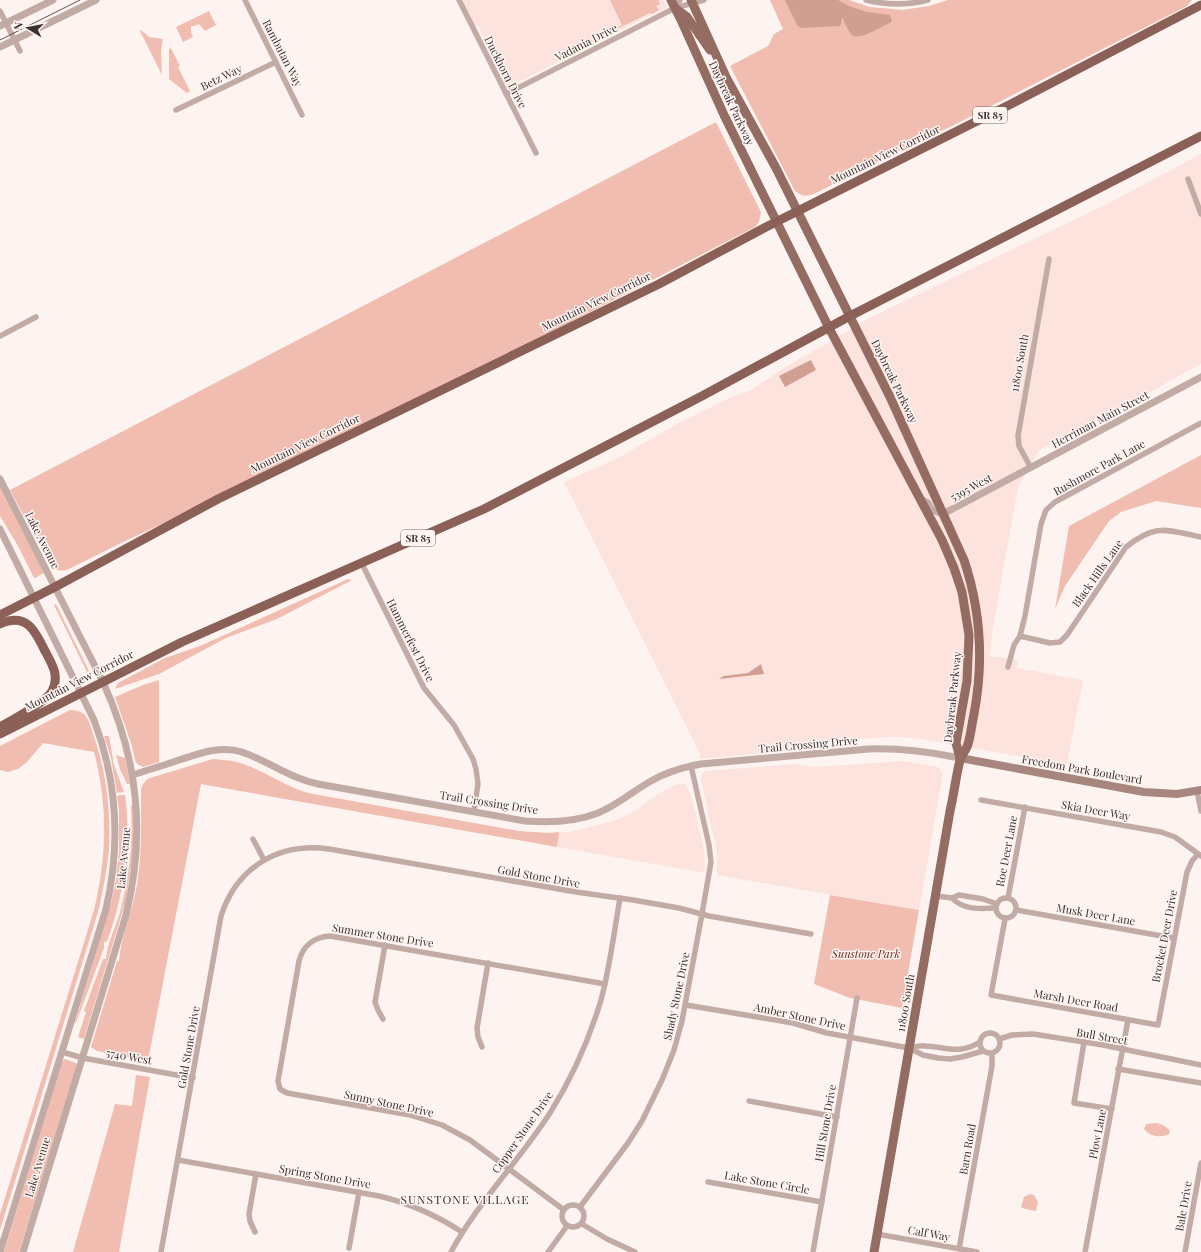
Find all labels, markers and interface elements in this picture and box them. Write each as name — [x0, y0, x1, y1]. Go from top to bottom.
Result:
north arrow — [8, 8, 48, 48]
street label: Rambutan Way — [260, 17, 307, 90]
street label: Vadania Drive — [551, 20, 620, 65]
text: N — [10, 21, 26, 31]
street label: Duckhorn Drive — [481, 33, 531, 111]
street label: Daybreak Parkway — [706, 58, 758, 148]
street label: Betz Way — [198, 60, 245, 93]
road number: SR 85 — [973, 107, 1007, 123]
street label: Mountain View Corridor — [828, 121, 942, 187]
street label: Mountain View Corridor — [539, 268, 653, 334]
street label: 11800 South — [1007, 332, 1032, 393]
street label: Daybreak Parkway — [868, 337, 922, 426]
street label: Herriman Main Street — [1049, 387, 1151, 451]
street label: Mountain View Corridor — [248, 410, 362, 476]
street label: Rushmore Park Lane — [1050, 435, 1148, 499]
street label: 5395 West — [947, 470, 995, 504]
street label: Lake Avenue — [22, 509, 64, 571]
road number: SR 85 — [401, 530, 435, 546]
street label: Black Hills Lane — [1068, 536, 1126, 610]
street label: Hammerfest Drive — [384, 596, 439, 684]
street label: Mountain View Corridor — [22, 646, 136, 714]
street label: Daybreak Parkway — [940, 650, 964, 743]
street label: Trail Crossing Drive — [758, 732, 859, 756]
street label: Freedom Park Boulevard — [1021, 751, 1144, 787]
street label: Trail Crossing Drive — [439, 787, 540, 817]
street label: Skia Deer Way — [1060, 797, 1132, 824]
street label: Roe Deer Lane — [992, 814, 1020, 888]
street label: Lake Avenue — [113, 826, 133, 889]
street label: Gold Stone Drive — [497, 861, 582, 891]
street label: Brocket Deer Drive — [1148, 888, 1180, 984]
street label: Musk Deer Lane — [1055, 900, 1137, 928]
street label: Summer Stone Drive — [331, 920, 435, 950]
park label: Sunstone Park — [831, 946, 900, 961]
street label: Shady Stone Drive — [659, 950, 693, 1042]
street label: 11800 South — [893, 972, 918, 1033]
street label: Marsh Deer Road — [1033, 985, 1120, 1015]
street label: Amber Stone Drive — [752, 999, 848, 1033]
street label: Gold Stone Drive — [173, 1004, 203, 1089]
street label: Bull Street — [1075, 1024, 1129, 1048]
street label: 5740 West — [105, 1045, 153, 1067]
street label: Hill Stone Drive — [811, 1083, 839, 1163]
street label: Sunny Stone Drive — [343, 1086, 435, 1120]
street label: Copper Stone Drive — [488, 1088, 556, 1176]
street label: Plow Lane — [1085, 1107, 1109, 1160]
street label: Barn Road — [955, 1122, 979, 1176]
street label: Lake Avenue — [21, 1135, 53, 1199]
street label: Spring Stone Drive — [278, 1161, 373, 1192]
street label: Lake Stone Circle — [723, 1167, 811, 1197]
street label: Bale Drive — [1171, 1179, 1195, 1232]
district label: SUNSTONE VILLAGE — [400, 1191, 530, 1207]
street label: Calf Way — [907, 1222, 952, 1244]

